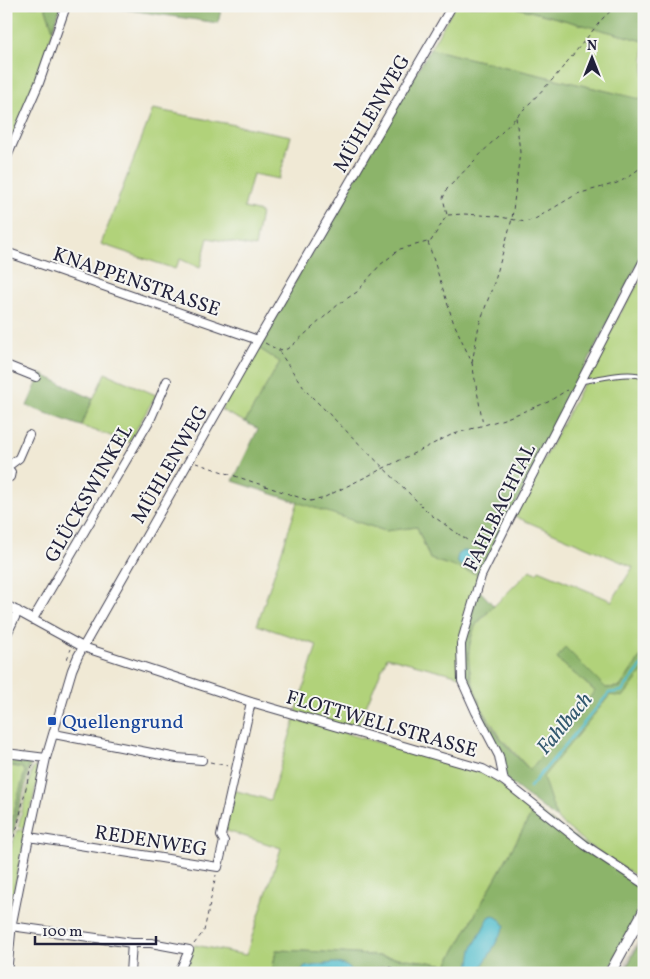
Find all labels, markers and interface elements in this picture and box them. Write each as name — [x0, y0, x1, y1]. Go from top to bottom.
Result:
north arrow — [568, 32, 618, 82]
text: N — [587, 37, 597, 56]
street label: MÜHLENWEG — [328, 50, 418, 178]
street label: KNAPPENSTRASSE — [49, 241, 224, 325]
street label: MÜHLENWEG — [126, 401, 216, 529]
street label: GLÜCKSWINKEL — [39, 420, 141, 568]
street label: FAHLBACHTAL — [458, 439, 544, 577]
street label: FLOTTWELLSTRASSE — [282, 684, 480, 766]
water label: Fahlbach — [530, 687, 600, 761]
place label: Quellengrund — [62, 709, 184, 737]
marker: Quellengrund — [46, 715, 58, 727]
street label: REDENWEG — [92, 819, 209, 865]
scale bar — [35, 914, 156, 946]
text: 100 m — [42, 922, 82, 943]

